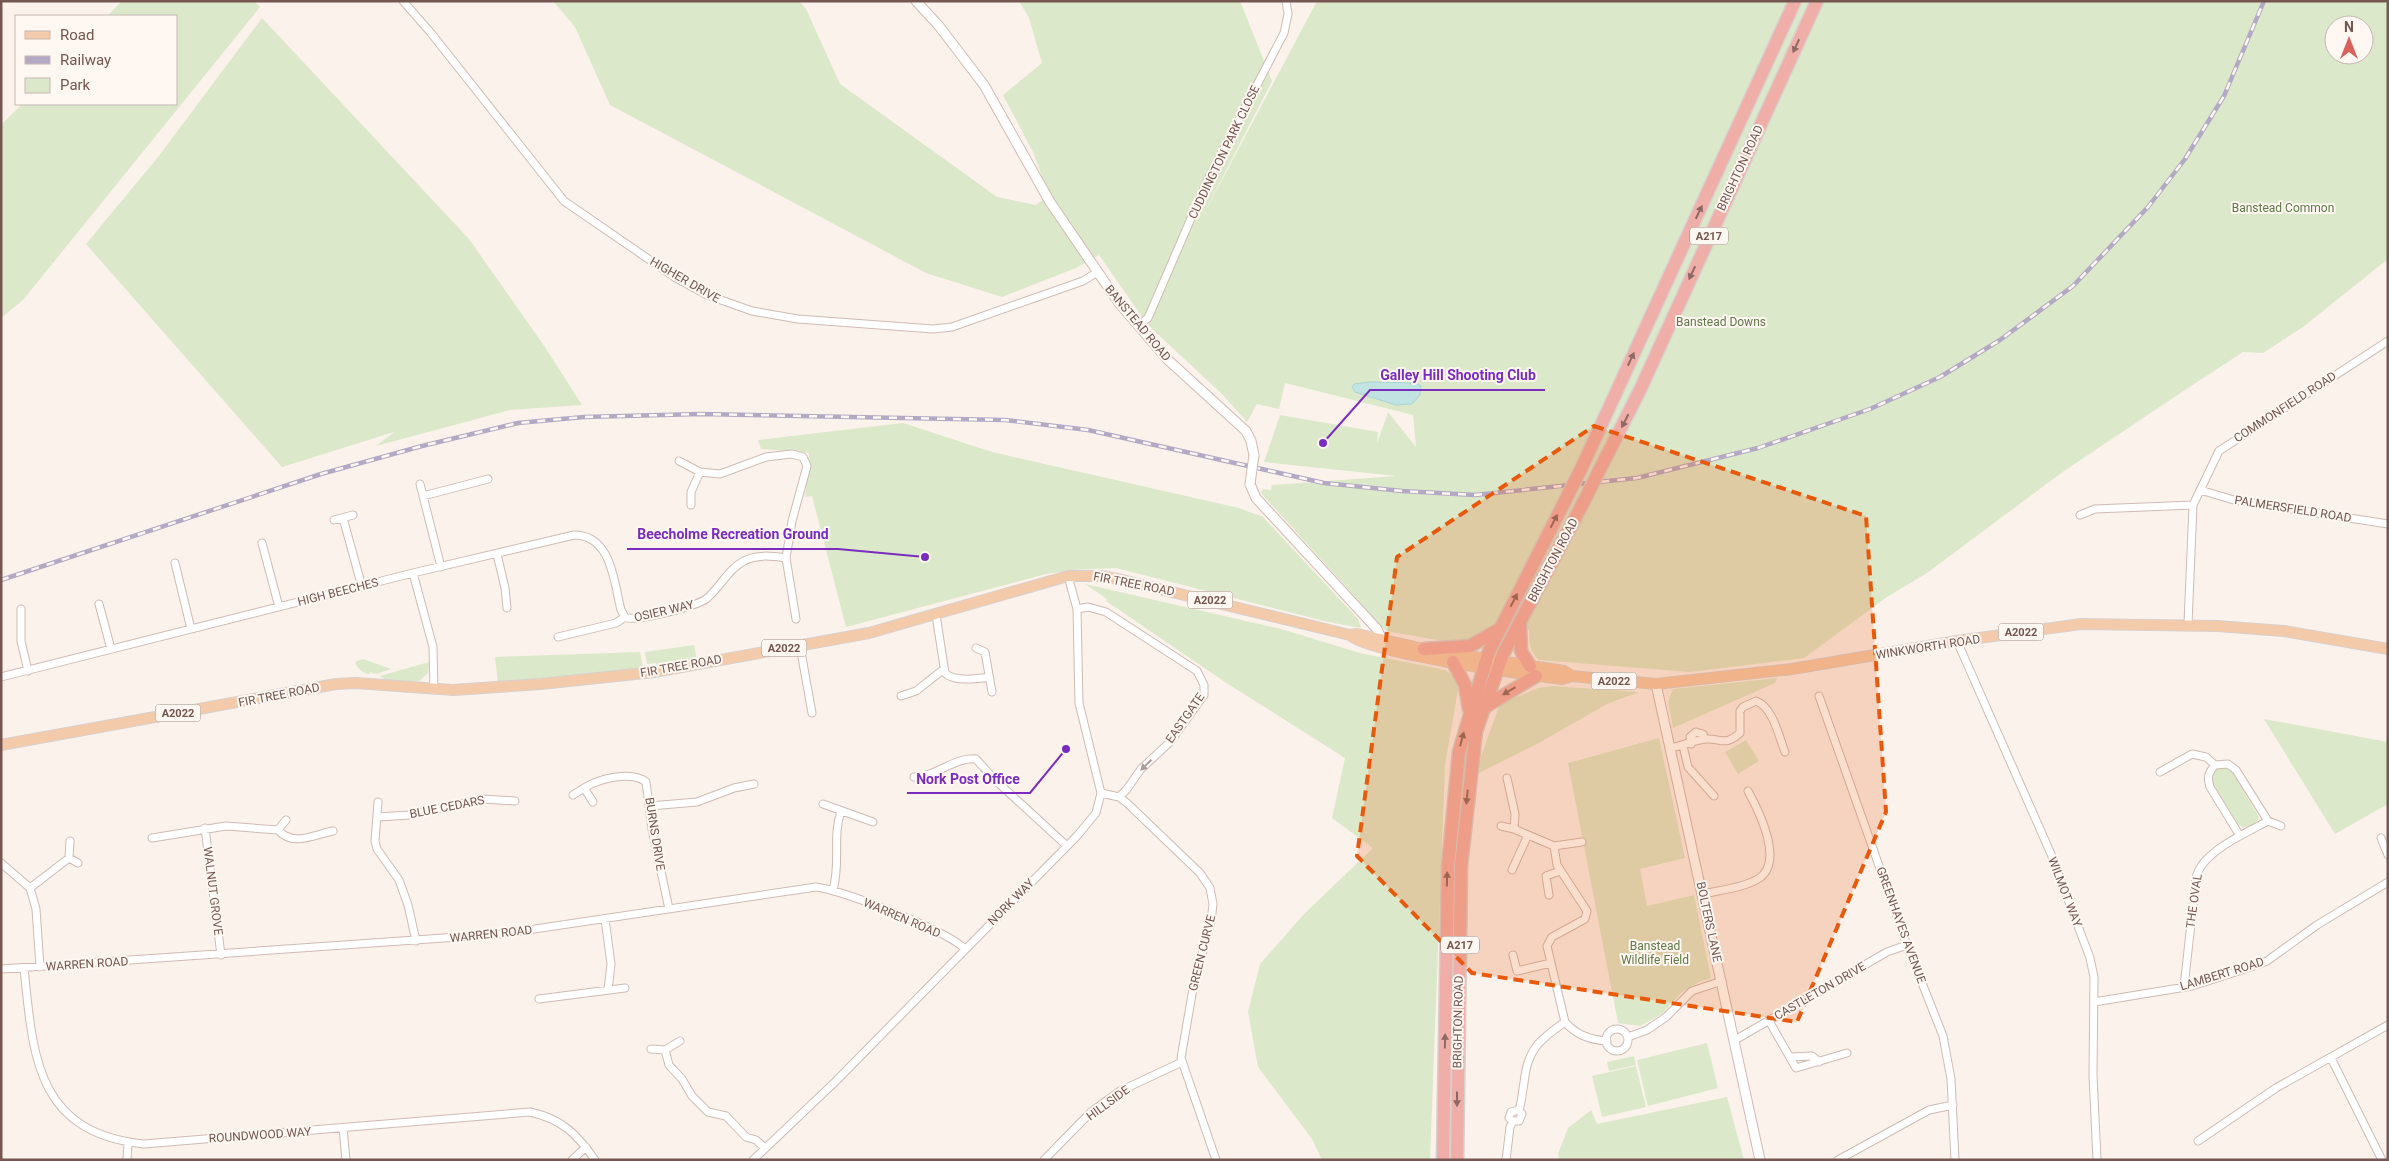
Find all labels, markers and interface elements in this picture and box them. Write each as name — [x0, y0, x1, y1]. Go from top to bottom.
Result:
legend — [15, 15, 178, 105]
north arrow — [2324, 15, 2374, 65]
text: N — [2344, 19, 2354, 35]
text: Road — [60, 26, 94, 44]
one-way arrow — [1792, 39, 1800, 53]
text: Railway — [60, 51, 111, 69]
text: Park — [60, 76, 91, 94]
street label: CUDDINGTON PARK CLOSE — [1186, 83, 1263, 221]
street label: BRIGHTON ROAD — [1714, 123, 1766, 213]
park label: Banstead Common — [2232, 201, 2334, 215]
one-way arrow — [1695, 205, 1703, 219]
road number: A217 — [1690, 228, 1728, 245]
street label: HIGHER DRIVE — [647, 254, 723, 306]
one-way arrow — [1688, 266, 1696, 280]
street label: BANSTEAD ROAD — [1102, 282, 1174, 364]
park label: Banstead Downs — [1676, 315, 1766, 329]
one-way arrow — [1627, 352, 1635, 366]
callout: Galley Hill Shooting Club — [1370, 361, 1545, 390]
text: Galley Hill Shooting Club — [1380, 367, 1536, 383]
street label: COMMONFIELD ROAD — [2231, 369, 2339, 445]
one-way arrow — [1621, 413, 1629, 428]
street label: PALMERSFIELD ROAD — [2234, 493, 2353, 525]
one-way arrow — [1550, 513, 1558, 528]
street label: BRIGHTON ROAD — [1525, 516, 1581, 604]
callout: Beecholme Recreation Ground — [627, 520, 838, 549]
text: Beecholme Recreation Ground — [637, 526, 829, 542]
street label: FIR TREE ROAD — [1092, 569, 1176, 599]
street label: HIGH BEECHES — [296, 575, 380, 609]
road number: A2022 — [1188, 592, 1232, 608]
one-way arrow — [1510, 592, 1518, 607]
street label: OSIER WAY — [633, 597, 696, 625]
road number: A2022 — [1998, 624, 2044, 640]
street label: WINKWORTH ROAD — [1875, 632, 1981, 662]
road number: A2022 — [762, 640, 806, 656]
street label: FIR TREE ROAD — [639, 652, 723, 680]
road number: A2022 — [1592, 672, 1636, 689]
street label: FIR TREE ROAD — [237, 680, 321, 710]
one-way arrow — [1503, 687, 1516, 696]
street label: EASTGATE — [1163, 690, 1207, 746]
road number: A2022 — [156, 704, 200, 721]
one-way arrow — [1458, 732, 1466, 747]
one-way arrow — [1140, 759, 1152, 771]
callout: Nork Post Office — [907, 764, 1030, 793]
text: Nork Post Office — [916, 771, 1020, 787]
one-way arrow — [1463, 789, 1471, 805]
street label: BLUE CEDARS — [408, 793, 486, 821]
street label: BURNS DRIVE — [642, 796, 668, 872]
street label: WALNUT GROVE — [201, 846, 225, 936]
street label: WILMOT WAY — [2045, 855, 2085, 930]
street label: GREENHAYES AVENUE — [1873, 865, 1929, 985]
one-way arrow — [1443, 870, 1451, 886]
street label: THE OVAL — [2183, 872, 2205, 929]
street label: NORK WAY — [985, 875, 1038, 928]
street label: BOLTERS LANE — [1694, 881, 1724, 964]
street label: WARREN ROAD — [861, 895, 943, 941]
street label: GREEN CURVE — [1186, 913, 1218, 993]
street label: WARREN ROAD — [449, 923, 533, 945]
road number: A217 — [1441, 936, 1479, 954]
park label: Banstead Wildlife Field — [1621, 939, 1689, 967]
street label: WARREN ROAD — [45, 954, 129, 974]
street label: LAMBERT ROAD — [2178, 955, 2266, 993]
street label: CASTLETON DRIVE — [1772, 959, 1868, 1023]
street label: BRIGHTON ROAD — [1450, 975, 1466, 1068]
one-way arrow — [1441, 1033, 1449, 1049]
street label: HILLSIDE — [1084, 1083, 1132, 1123]
one-way arrow — [1453, 1091, 1461, 1107]
street label: ROUNDWOOD WAY — [208, 1124, 313, 1146]

